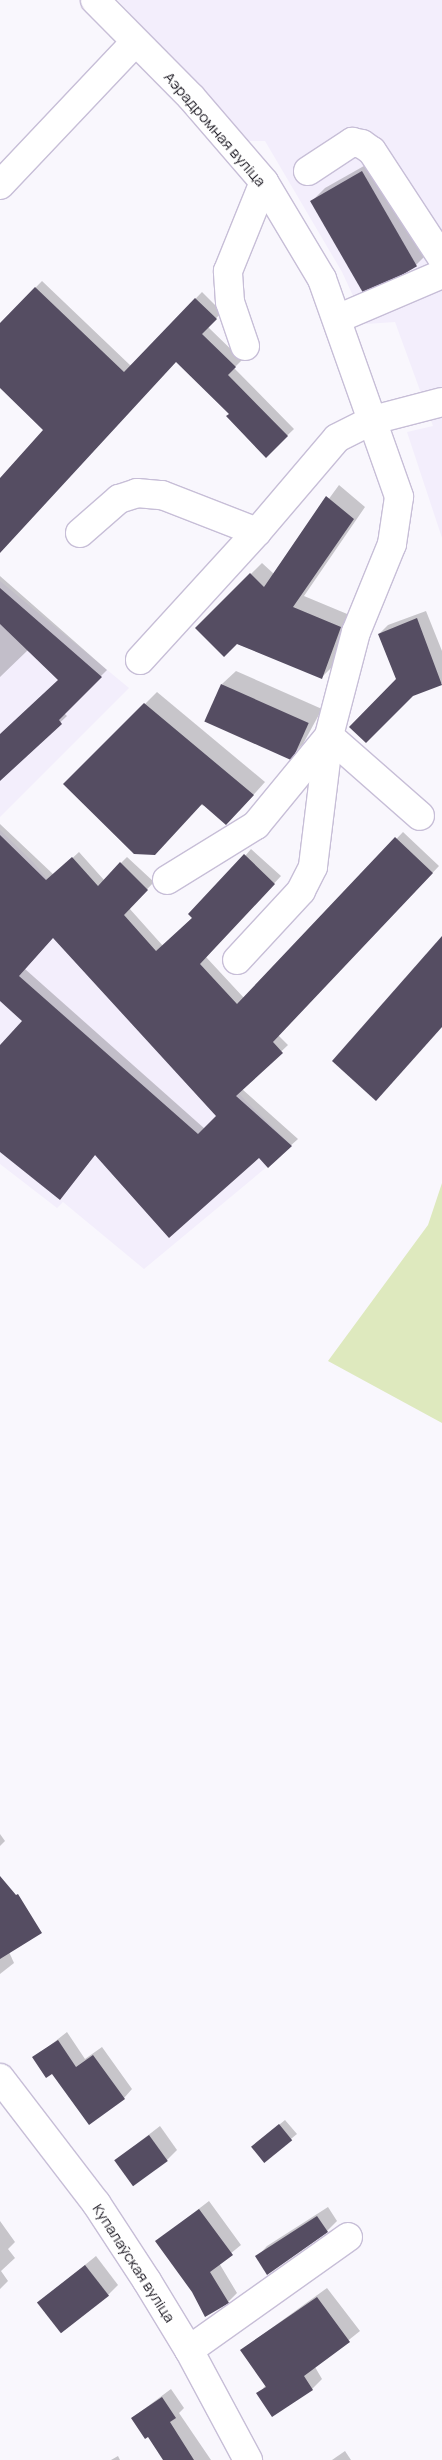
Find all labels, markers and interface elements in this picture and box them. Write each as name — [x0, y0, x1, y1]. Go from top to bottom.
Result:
street label: Аэрадромная вуліца — [160, 68, 270, 190]
street label: Купалаўская вуліца — [89, 2200, 179, 2326]

